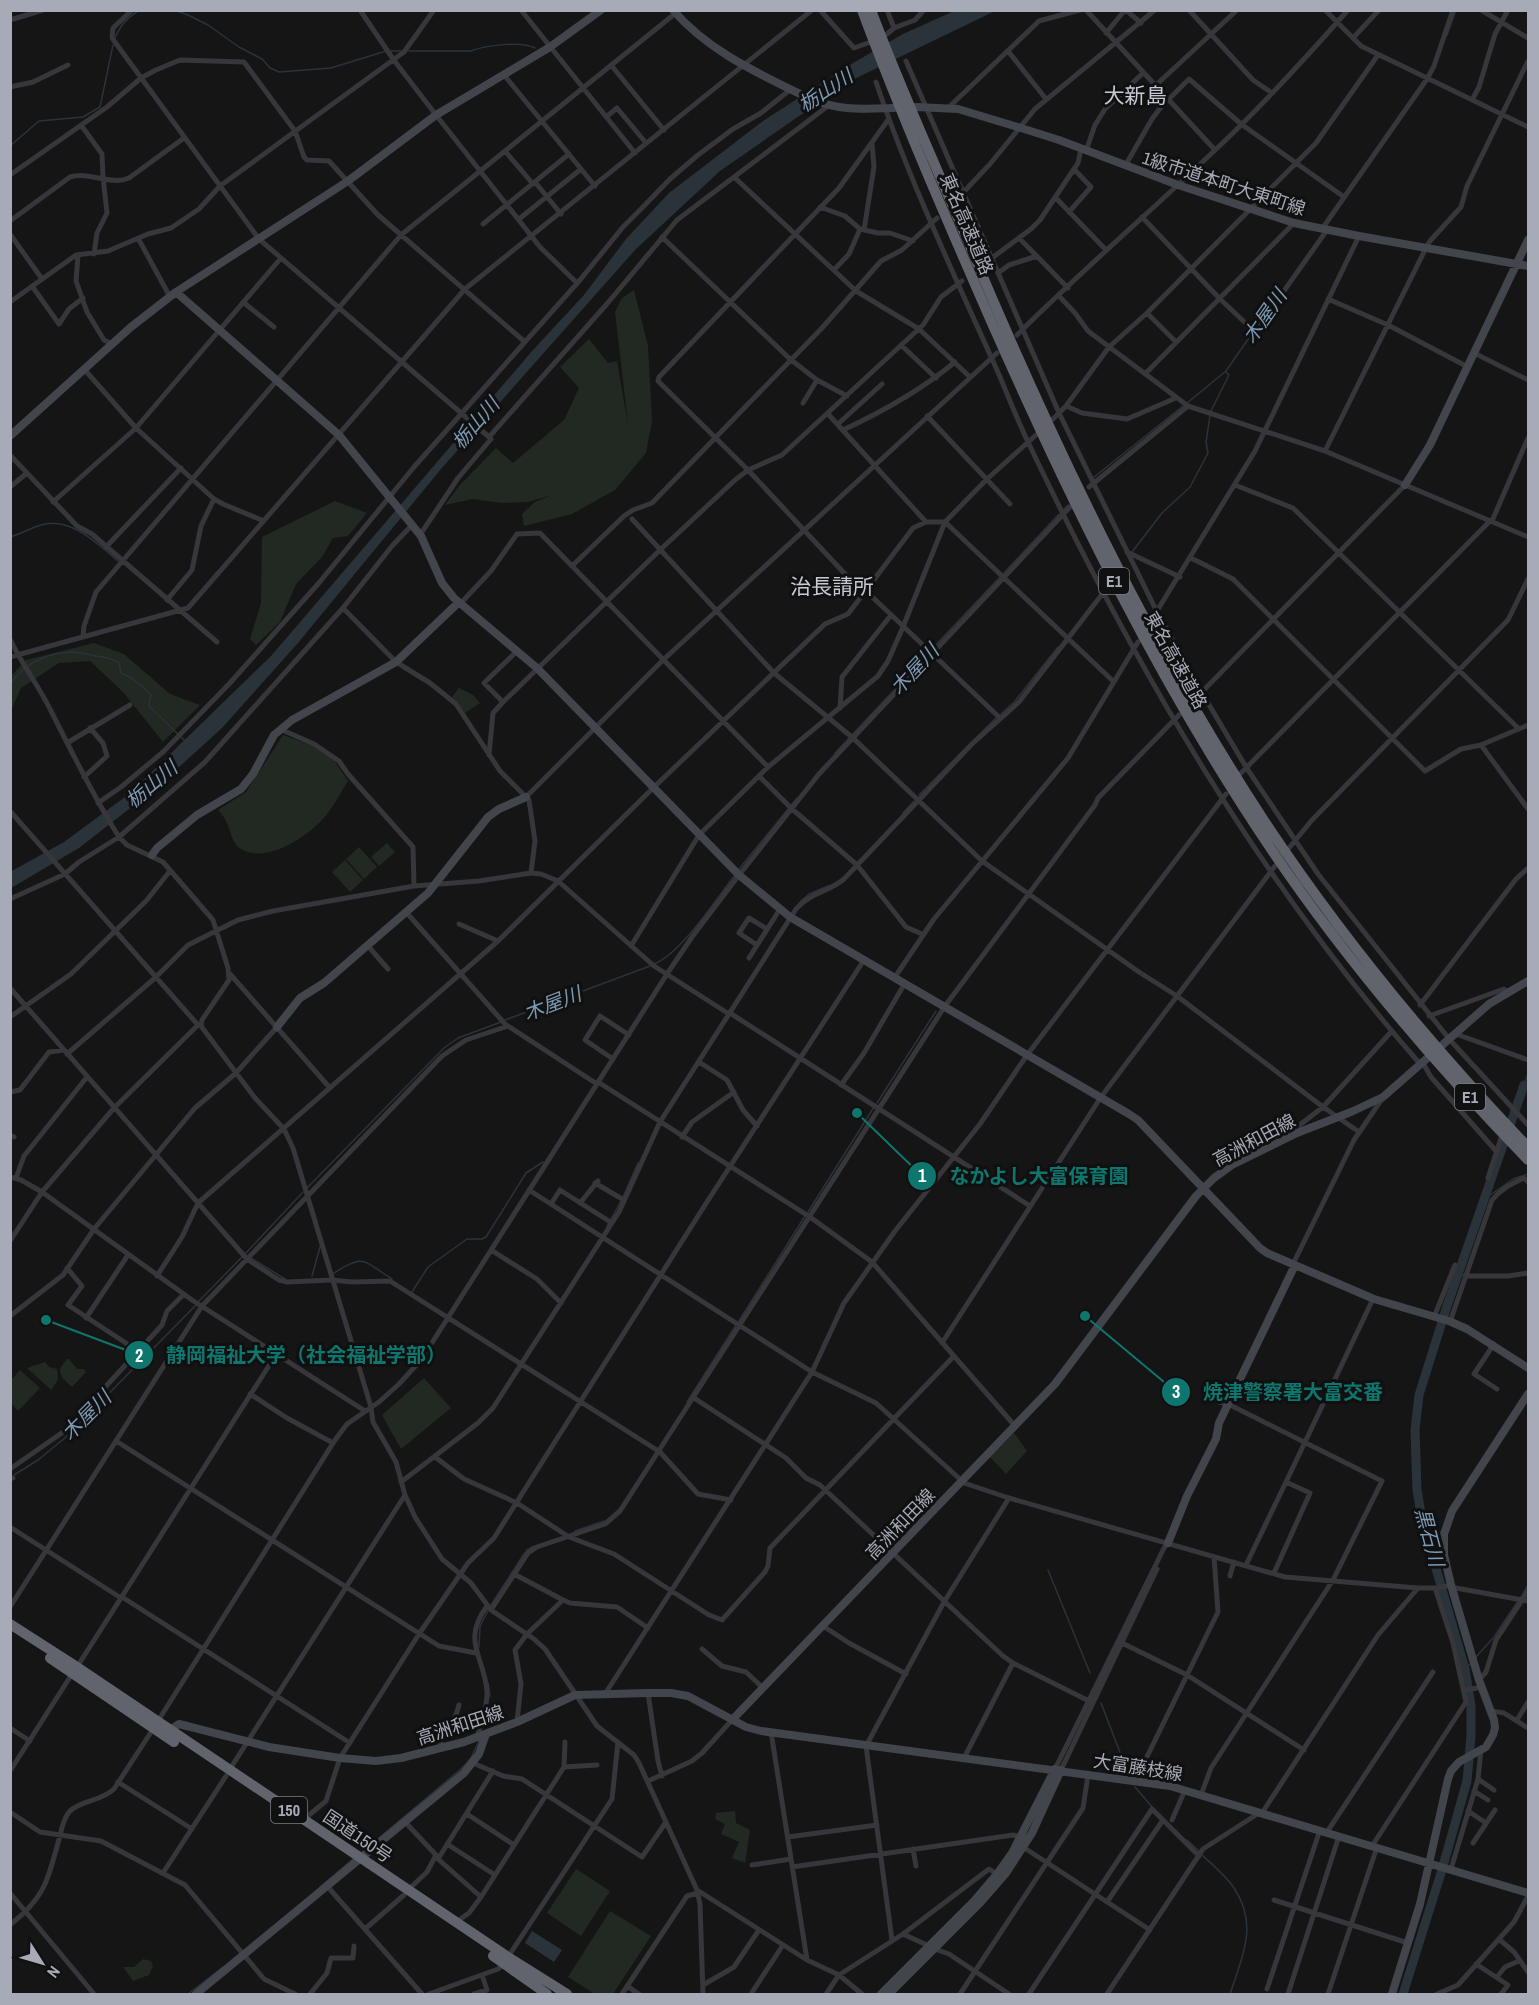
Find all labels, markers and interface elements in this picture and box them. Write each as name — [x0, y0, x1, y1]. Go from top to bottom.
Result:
water label: 栃山川 — [792, 61, 859, 118]
district label: 大新島 — [1104, 81, 1167, 110]
street label: 1級市道本町大東町線 — [1139, 145, 1309, 221]
street label: 東名高速道路 — [934, 169, 1000, 279]
water label: 木屋川 — [1236, 282, 1293, 348]
water label: 栃山川 — [445, 390, 506, 454]
road number: E1 — [1099, 568, 1129, 594]
district label: 治長請所 — [790, 572, 874, 601]
street label: 東名高速道路 — [1139, 607, 1213, 713]
water label: 木屋川 — [884, 636, 946, 700]
water label: 栃山川 — [119, 753, 184, 814]
water label: 木屋川 — [519, 979, 587, 1026]
road number: E1 — [1455, 1084, 1485, 1110]
street label: 高洲和田線 — [1208, 1108, 1300, 1172]
callout: なかよし大富保育園 — [907, 1157, 1141, 1195]
text: なかよし大富保育園 — [950, 1162, 1129, 1189]
text: 1 — [918, 1163, 927, 1188]
callout: 静岡福祉大学（社会福祉学部） — [124, 1336, 458, 1374]
text: 静岡福祉大学（社会福祉学部） — [166, 1341, 446, 1368]
text: 2 — [135, 1343, 143, 1368]
callout: 焼津警察署大富交番 — [1161, 1373, 1395, 1411]
text: 焼津警察署大富交番 — [1203, 1378, 1383, 1405]
text: 3 — [1172, 1379, 1180, 1404]
water label: 木屋川 — [55, 1383, 118, 1446]
street label: 高洲和田線 — [860, 1483, 940, 1565]
water label: 黒石川 — [1409, 1505, 1451, 1571]
street label: 高洲和田線 — [413, 1699, 507, 1751]
street label: 大富藤枝線 — [1092, 1748, 1184, 1786]
road number: 150 — [271, 1797, 307, 1823]
street label: 国道150号 — [318, 1804, 398, 1868]
north arrow — [12, 1933, 72, 1993]
text: N — [42, 1962, 66, 1982]

